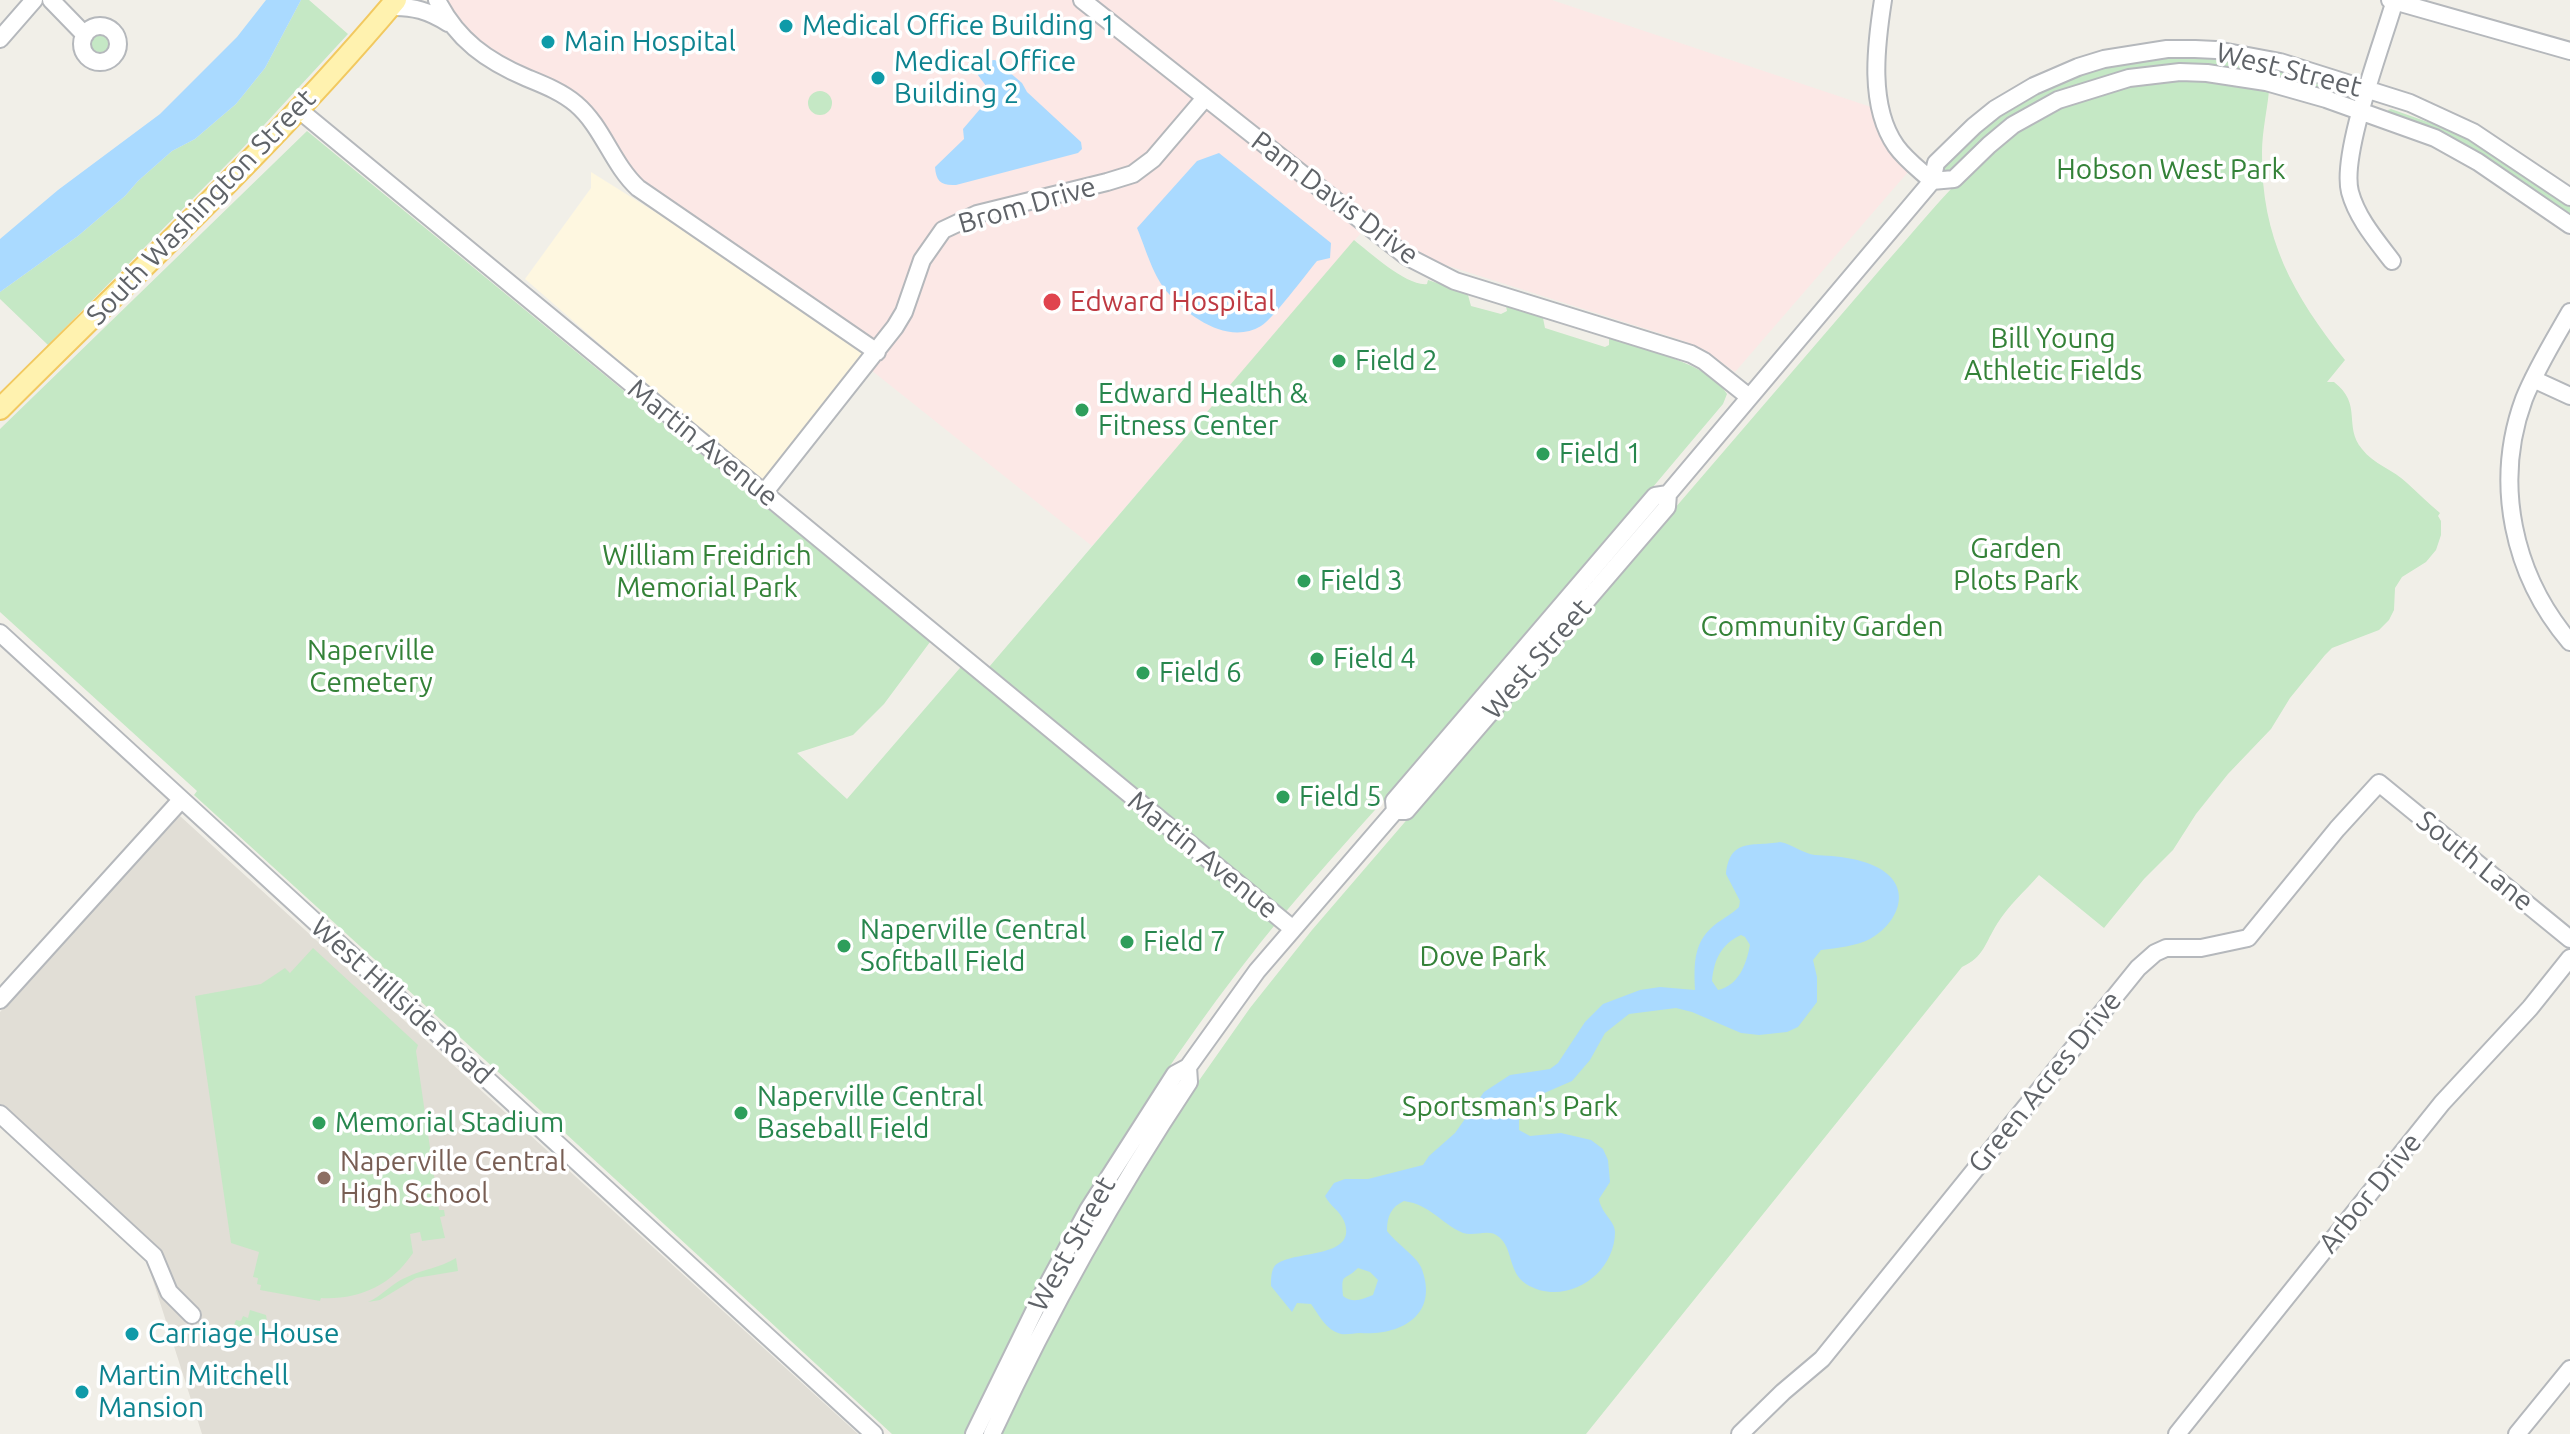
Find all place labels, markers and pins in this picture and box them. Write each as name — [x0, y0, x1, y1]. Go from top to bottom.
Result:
place label: Medical Office Building 1 — [802, 9, 1116, 43]
marker: Medical Office Building 1 — [777, 17, 795, 35]
place label: Main Hospital — [564, 25, 736, 59]
marker: Main Hospital — [539, 33, 557, 51]
place label: Medical Office Building 2 — [894, 45, 1076, 111]
marker: Medical Office Building 2 — [869, 69, 887, 87]
place label: Edward Hospital — [1070, 285, 1275, 319]
marker: Edward Hospital — [1041, 291, 1063, 313]
place label: Field 2 — [1355, 344, 1438, 378]
marker: Field 2 — [1330, 352, 1348, 370]
place label: Edward Health & Fitness Center — [1098, 377, 1308, 443]
marker: Edward Health & Fitness Center — [1073, 401, 1091, 419]
place label: Field 1 — [1559, 437, 1642, 471]
marker: Field 1 — [1534, 445, 1552, 463]
place label: Field 3 — [1320, 564, 1403, 598]
marker: Field 3 — [1295, 572, 1313, 590]
place label: Field 4 — [1333, 642, 1416, 676]
marker: Field 4 — [1308, 650, 1326, 668]
place label: Field 6 — [1159, 656, 1242, 690]
marker: Field 6 — [1134, 664, 1152, 682]
place label: Field 5 — [1299, 780, 1382, 814]
marker: Field 5 — [1274, 788, 1292, 806]
place label: Naperville Central Softball Field — [860, 913, 1086, 979]
place label: Field 7 — [1143, 925, 1226, 959]
marker: Field 7 — [1118, 933, 1136, 951]
marker: Naperville Central Softball Field — [835, 937, 853, 955]
place label: Naperville Central Baseball Field — [757, 1080, 983, 1146]
marker: Naperville Central Baseball Field — [732, 1104, 750, 1122]
place label: Memorial Stadium — [335, 1106, 564, 1140]
marker: Memorial Stadium — [310, 1114, 328, 1132]
place label: Naperville Central High School — [340, 1145, 566, 1211]
marker: Naperville Central High School — [315, 1169, 333, 1187]
place label: Carriage House — [148, 1317, 339, 1351]
marker: Carriage House — [123, 1325, 141, 1343]
place label: Martin Mitchell Mansion — [98, 1359, 289, 1425]
marker: Martin Mitchell Mansion — [73, 1383, 91, 1401]

